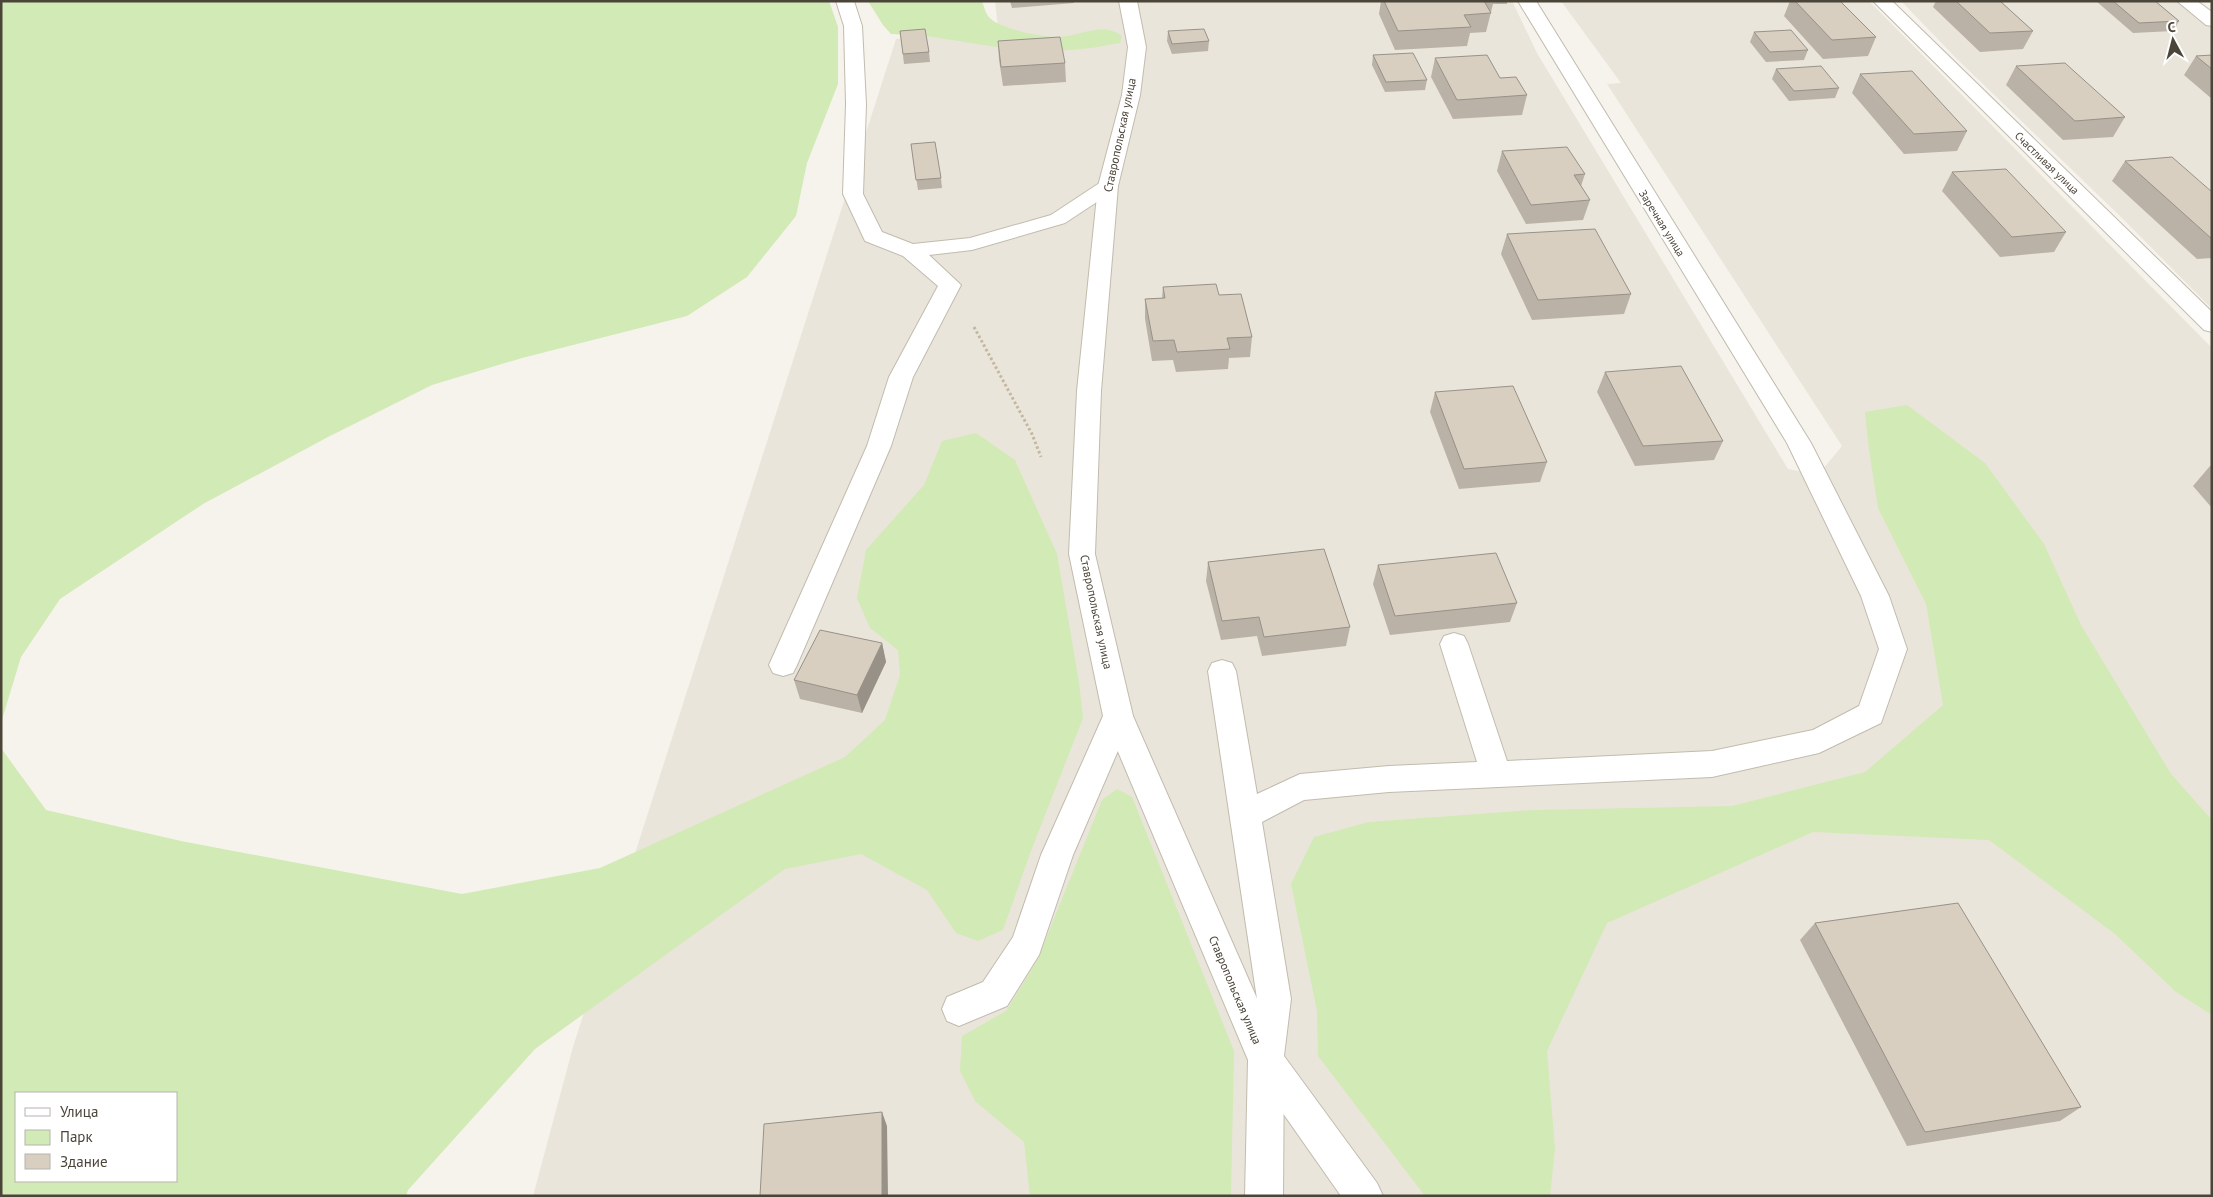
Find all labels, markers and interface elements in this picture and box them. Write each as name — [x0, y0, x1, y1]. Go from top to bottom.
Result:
north arrow — [2148, 15, 2198, 65]
text: С — [2166, 18, 2177, 37]
street label: Ставропольская улица — [1100, 76, 1139, 193]
street label: Счастливая улица — [2012, 129, 2082, 197]
street label: Заречная улица — [1636, 187, 1688, 259]
street label: Ставропольская улица — [1077, 553, 1116, 671]
street label: Ставропольская улица — [1206, 933, 1265, 1046]
legend — [15, 1092, 178, 1182]
text: Улица — [60, 1102, 98, 1121]
text: Парк — [60, 1127, 93, 1146]
text: Здание — [60, 1152, 108, 1171]

